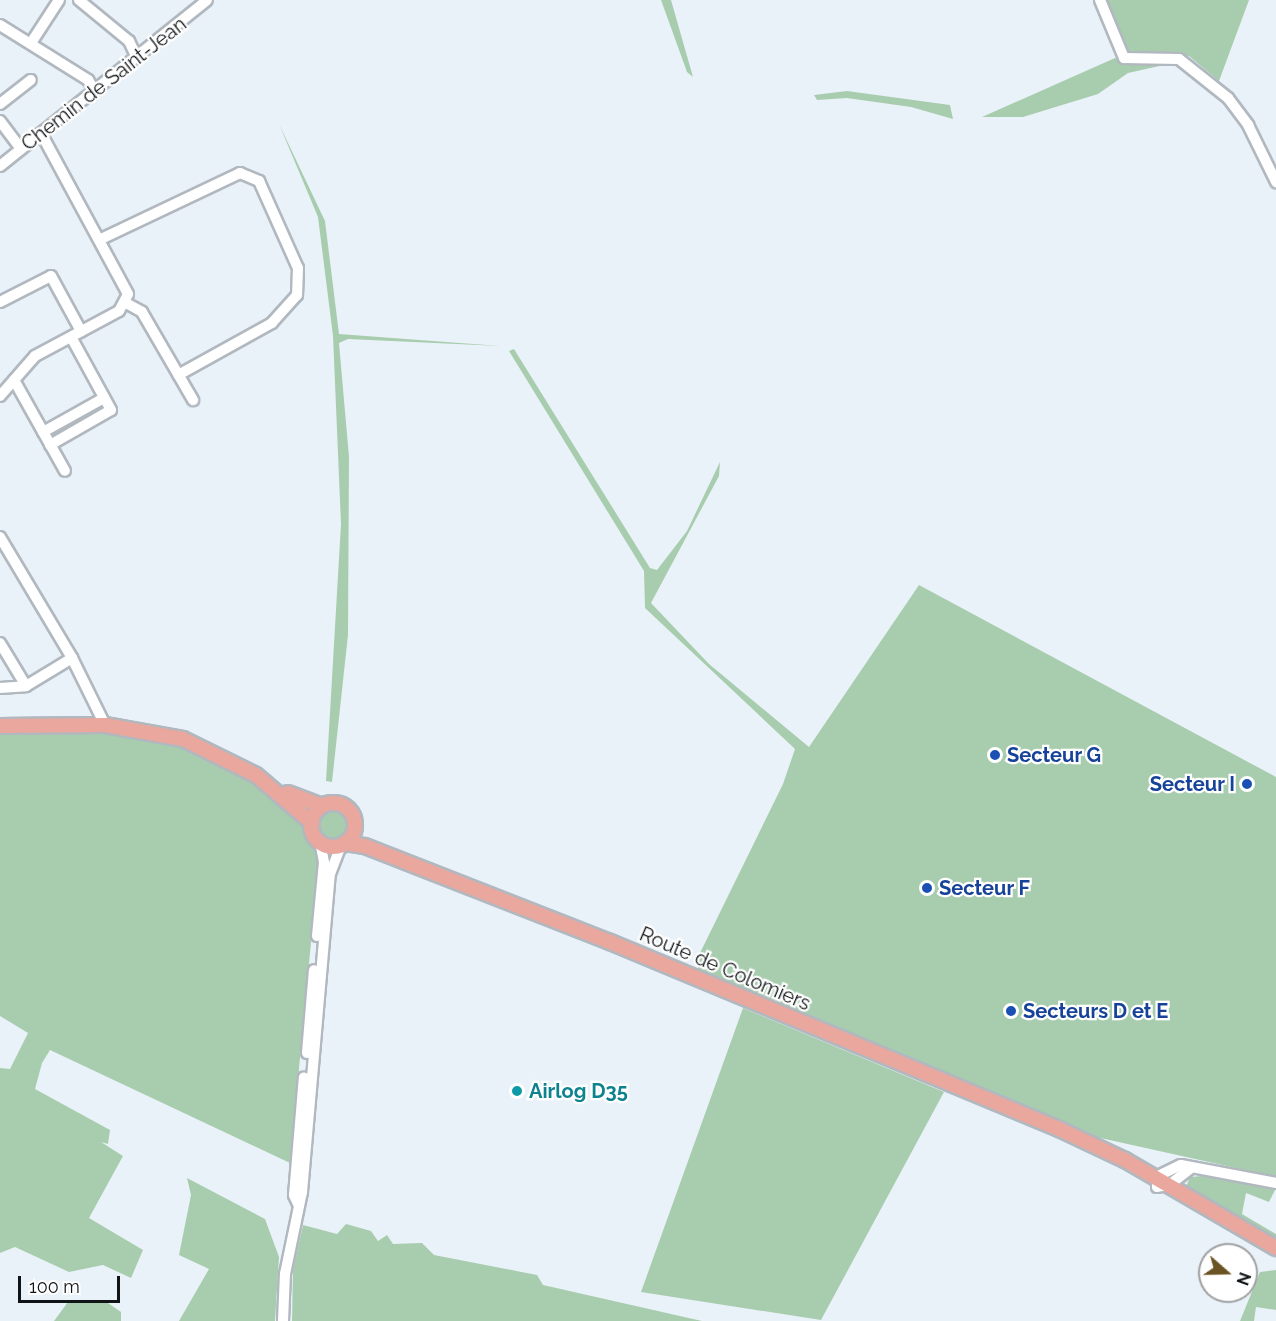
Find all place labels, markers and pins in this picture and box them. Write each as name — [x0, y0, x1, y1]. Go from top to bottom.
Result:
place label: Secteur G — [1007, 743, 1101, 767]
marker: Secteur G — [988, 748, 1002, 762]
place label: Secteur I — [1149, 772, 1235, 796]
marker: Secteur I — [1240, 777, 1254, 791]
place label: Secteur F — [939, 876, 1030, 900]
marker: Secteur F — [920, 881, 934, 895]
place label: Secteurs D et E — [1023, 999, 1168, 1023]
marker: Secteurs D et E — [1004, 1004, 1018, 1018]
place label: Airlog D35 — [529, 1079, 628, 1103]
marker: Airlog D35 — [510, 1084, 524, 1098]

